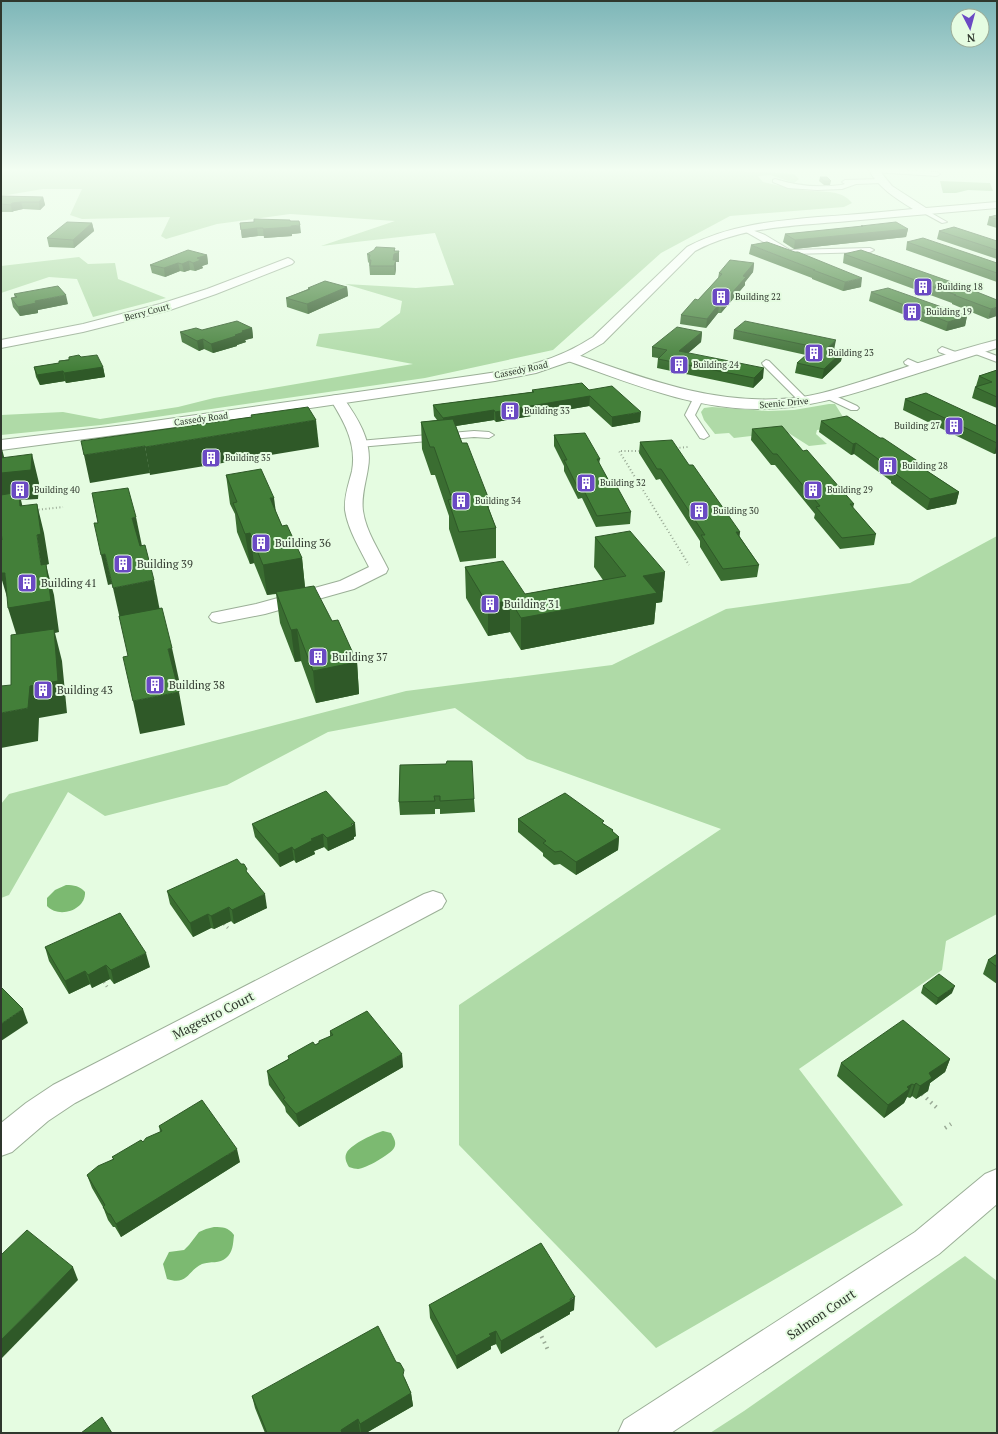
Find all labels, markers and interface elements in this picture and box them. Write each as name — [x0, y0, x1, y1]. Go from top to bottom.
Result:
north arrow — [950, 8, 990, 48]
text: N — [966, 31, 976, 45]
building icon: Building 18 — [912, 276, 934, 298]
place label: Building 18 — [937, 281, 983, 293]
building icon: Building 22 — [710, 286, 732, 308]
place label: Building 22 — [735, 291, 781, 303]
street label: Berry Court — [123, 300, 172, 324]
building icon: Building 19 — [901, 301, 923, 323]
place label: Building 19 — [926, 306, 972, 318]
building icon: Building 23 — [803, 342, 825, 364]
place label: Building 23 — [828, 347, 874, 359]
building icon: Building 24 — [668, 354, 690, 376]
street label: Cassedy Road — [493, 358, 549, 382]
place label: Building 24 — [693, 359, 739, 371]
street label: Scenic Drive — [759, 395, 810, 411]
building icon: Building 33 — [499, 400, 521, 422]
place label: Building 33 — [524, 405, 570, 417]
street label: Cassedy Road — [173, 409, 229, 429]
building icon: Building 27 — [943, 415, 965, 437]
place label: Building 27 — [894, 420, 940, 432]
building icon: Building 35 — [200, 447, 222, 469]
place label: Building 35 — [225, 452, 271, 464]
building icon: Building 28 — [877, 455, 899, 477]
place label: Building 28 — [902, 460, 948, 472]
building icon: Building 32 — [575, 472, 597, 494]
place label: Building 32 — [600, 477, 646, 489]
building icon: Building 40 — [9, 479, 31, 501]
building icon: Building 29 — [802, 479, 824, 501]
place label: Building 40 — [34, 484, 80, 496]
place label: Building 29 — [827, 484, 873, 496]
building icon: Building 34 — [450, 490, 472, 512]
place label: Building 34 — [475, 495, 521, 507]
building icon: Building 30 — [688, 500, 710, 522]
place label: Building 30 — [713, 505, 759, 517]
building icon: Building 36 — [250, 532, 272, 554]
place label: Building 36 — [275, 536, 331, 550]
building icon: Building 39 — [112, 553, 134, 575]
place label: Building 39 — [137, 557, 193, 571]
building icon: Building 41 — [16, 572, 38, 594]
place label: Building 41 — [41, 576, 97, 590]
building icon: Building 31 — [479, 593, 501, 615]
place label: Building 31 — [504, 597, 560, 611]
building icon: Building 37 — [307, 646, 329, 668]
place label: Building 37 — [332, 650, 388, 664]
building icon: Building 38 — [144, 674, 166, 696]
place label: Building 38 — [169, 678, 225, 692]
building icon: Building 43 — [32, 679, 54, 701]
place label: Building 43 — [57, 683, 113, 697]
street label: Magestro Court — [169, 987, 257, 1043]
street label: Salmon Court — [783, 1284, 859, 1344]

